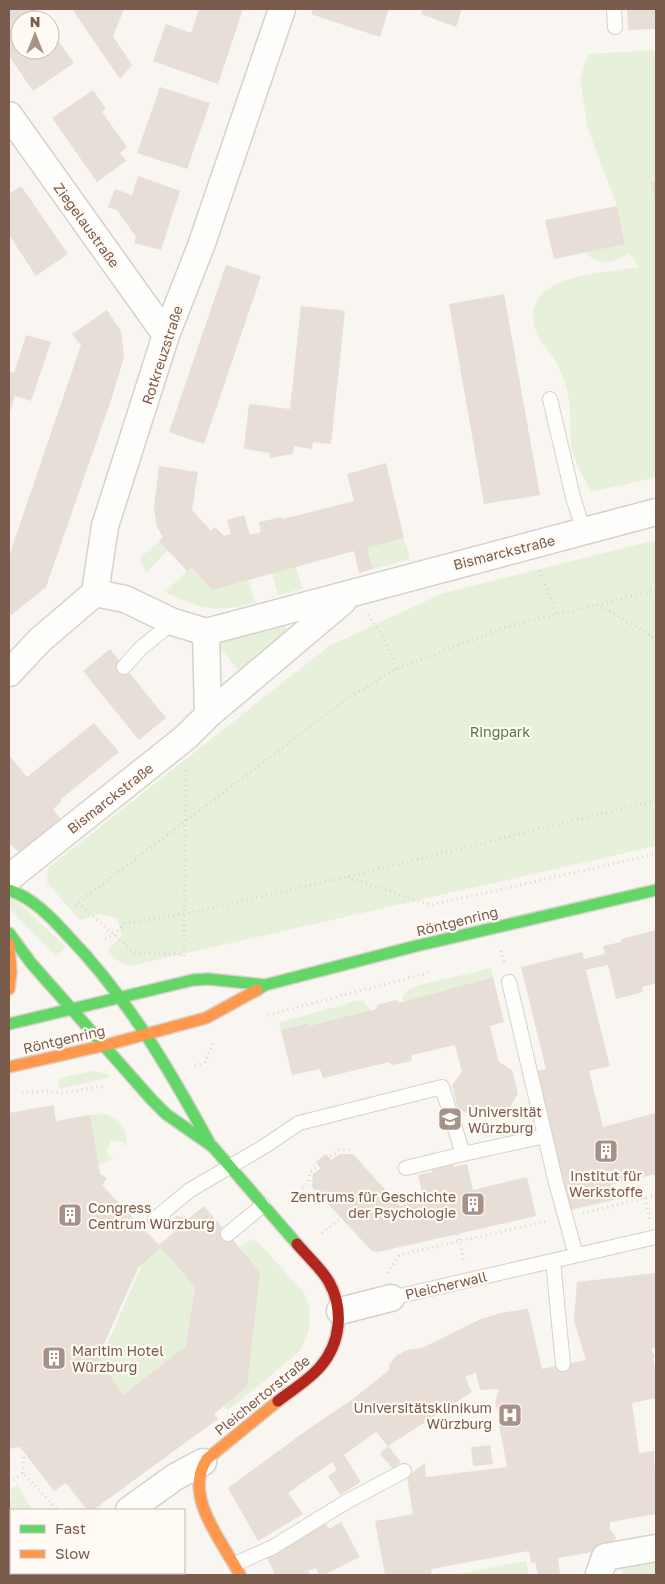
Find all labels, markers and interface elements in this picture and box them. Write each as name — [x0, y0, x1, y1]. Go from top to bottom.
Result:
north arrow — [10, 10, 60, 60]
text: N — [30, 13, 40, 30]
street label: Ziegelaustraße — [51, 179, 123, 271]
street label: Rotkreuzstraße — [138, 303, 186, 407]
street label: Bismarckstraße — [451, 531, 557, 573]
park label: Ringpark — [470, 723, 530, 740]
street label: Bismarckstraße — [64, 759, 156, 837]
street label: Röntgenring — [414, 903, 500, 939]
street label: Röntgenring — [21, 1021, 107, 1057]
place label: Universität Würzburg — [468, 1103, 542, 1136]
school or university icon: Universität Würzburg — [437, 1106, 463, 1132]
building icon: Institut für Werkstoffe — [593, 1138, 619, 1164]
place label: Institut für Werkstoffe — [569, 1167, 643, 1200]
place label: Zentrums für Geschichte der Psychologie — [291, 1188, 456, 1221]
building icon: Zentrums für Geschichte der Psychologie — [460, 1191, 486, 1217]
place label: Congress Centrum Würzburg — [88, 1199, 215, 1232]
building icon: Congress Centrum Würzburg — [57, 1202, 83, 1228]
street label: Pleicherwall — [403, 1267, 489, 1303]
place label: Maritim Hotel Würzburg — [72, 1342, 164, 1375]
building icon: Maritim Hotel Würzburg — [41, 1345, 67, 1371]
street label: Pleichertorstraße — [211, 1351, 313, 1439]
place label: Universitätsklinikum Würzburg — [353, 1399, 492, 1432]
hospital icon: Universitätsklinikum Würzburg — [497, 1402, 523, 1428]
legend — [10, 1509, 185, 1574]
text: Fast — [55, 1519, 86, 1537]
text: Slow — [55, 1544, 90, 1562]

